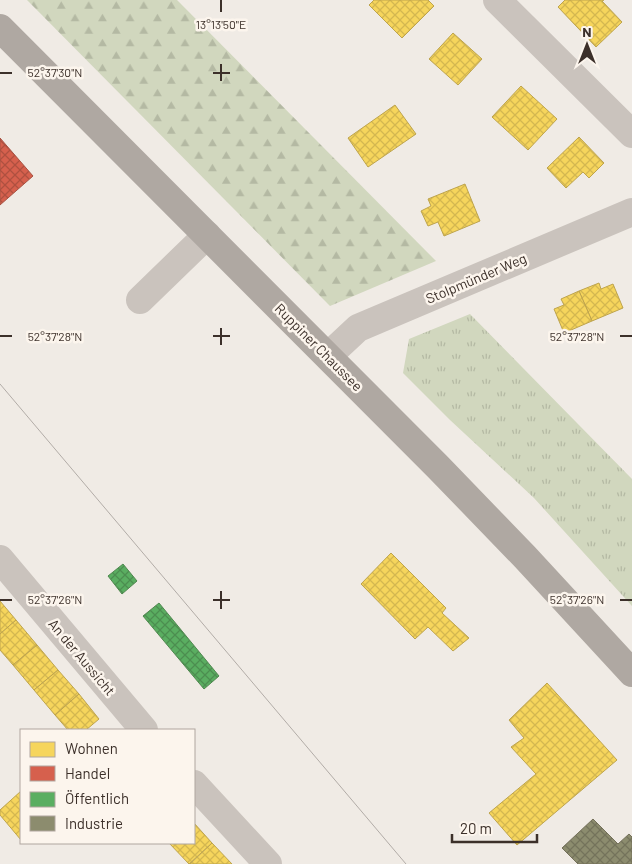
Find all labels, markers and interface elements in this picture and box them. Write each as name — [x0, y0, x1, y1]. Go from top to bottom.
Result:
text: 13°13'50"E — [196, 17, 246, 31]
north arrow — [562, 20, 612, 70]
text: N — [582, 23, 592, 40]
text: 52°37'30"N — [28, 65, 82, 79]
street label: Stolpmünder Weg — [423, 249, 529, 307]
street label: Ruppiner Chaussee — [272, 300, 366, 394]
text: 52°37'28"N — [28, 329, 82, 343]
text: 52°37'28"N — [550, 329, 604, 343]
text: 52°37'26"N — [28, 592, 82, 606]
text: 52°37'26"N — [550, 592, 604, 606]
street label: An der Aussicht — [45, 615, 119, 699]
legend — [20, 729, 195, 844]
text: Wohnen — [65, 739, 118, 757]
text: Handel — [65, 764, 110, 782]
text: Öffentlich — [65, 789, 129, 807]
scale bar — [452, 812, 537, 844]
text: Industrie — [65, 814, 123, 832]
text: 20 m — [460, 819, 492, 837]

